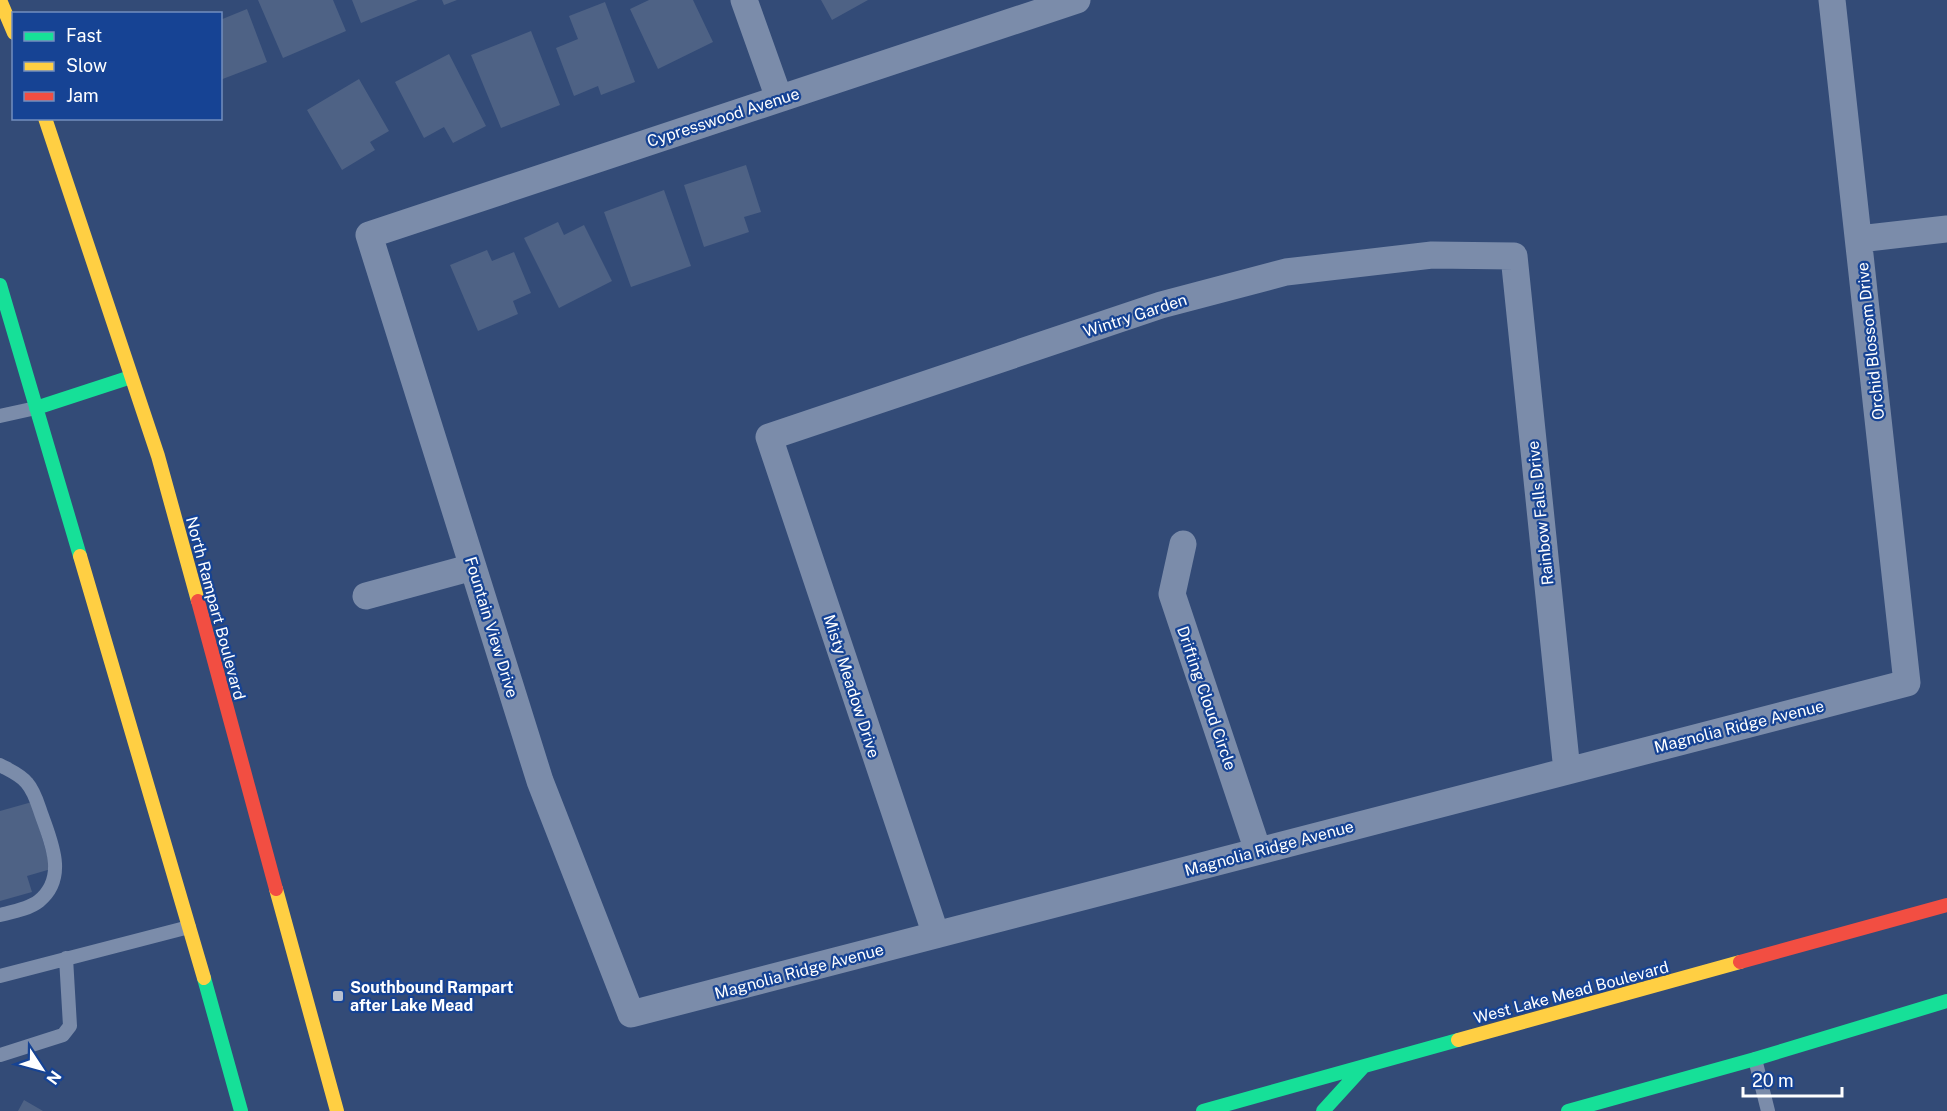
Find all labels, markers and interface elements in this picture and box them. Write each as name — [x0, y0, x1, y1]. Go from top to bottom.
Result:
legend — [12, 12, 222, 120]
text: Fast — [66, 25, 102, 46]
text: Slow — [66, 55, 107, 76]
street label: Cypresswood Avenue — [645, 84, 802, 151]
text: Jam — [66, 85, 99, 106]
street label: Orchid Blossom Drive — [1853, 261, 1888, 421]
street label: Wintry Garden — [1081, 290, 1189, 341]
street label: Rainbow Falls Drive — [1523, 440, 1558, 586]
street label: North Rampart Boulevard — [182, 514, 249, 702]
street label: Fountain View Drive — [461, 554, 522, 700]
street label: Misty Meadow Drive — [819, 612, 884, 760]
street label: Drifting Cloud Circle — [1173, 624, 1240, 773]
street label: Magnolia Ridge Avenue — [1652, 696, 1826, 757]
street label: Magnolia Ridge Avenue — [1182, 817, 1356, 880]
street label: Magnolia Ridge Avenue — [712, 940, 886, 1003]
street label: West Lake Mead Boulevard — [1472, 957, 1671, 1028]
place label: Southbound Rampart after Lake Mead — [350, 978, 514, 1015]
marker: Southbound Rampart after Lake Mead — [331, 989, 345, 1003]
north arrow — [12, 1039, 72, 1099]
scale bar — [1743, 1060, 1842, 1098]
text: N — [42, 1067, 65, 1088]
text: 20 m — [1752, 1070, 1794, 1091]

